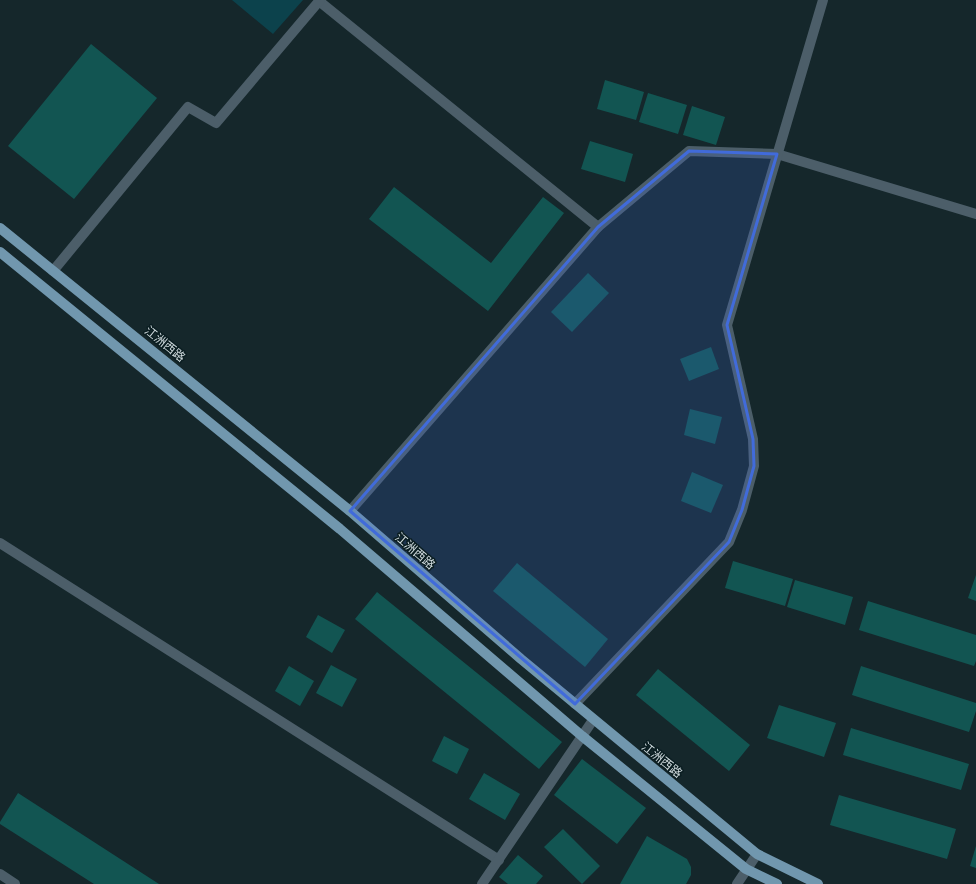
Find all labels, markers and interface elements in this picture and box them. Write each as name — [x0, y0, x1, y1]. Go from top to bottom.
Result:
street label: 江洲西路 — [142, 323, 188, 365]
street label: 江洲西路 — [392, 530, 438, 572]
street label: 江洲西路 — [639, 739, 685, 781]

